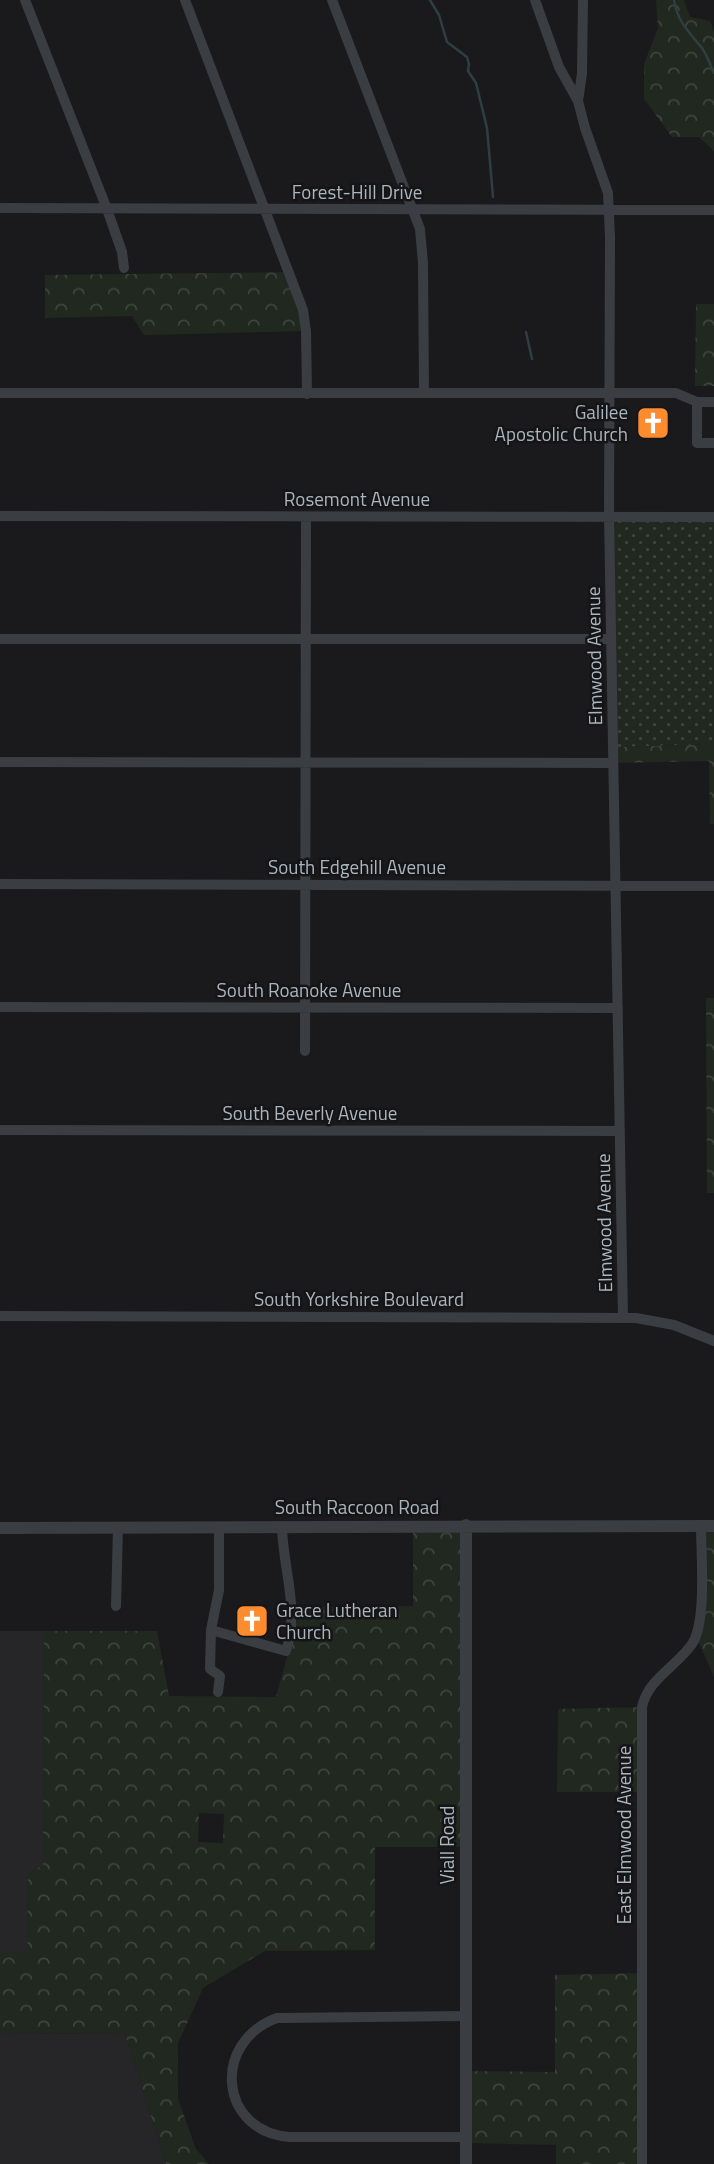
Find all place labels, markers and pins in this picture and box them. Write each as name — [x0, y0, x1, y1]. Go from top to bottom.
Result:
place label: Galilee Apostolic Church — [495, 397, 628, 448]
church icon: Galilee Apostolic Church — [634, 404, 672, 442]
place label: Grace Lutheran Church — [276, 1595, 398, 1646]
church icon: Grace Lutheran Church — [233, 1602, 271, 1640]

